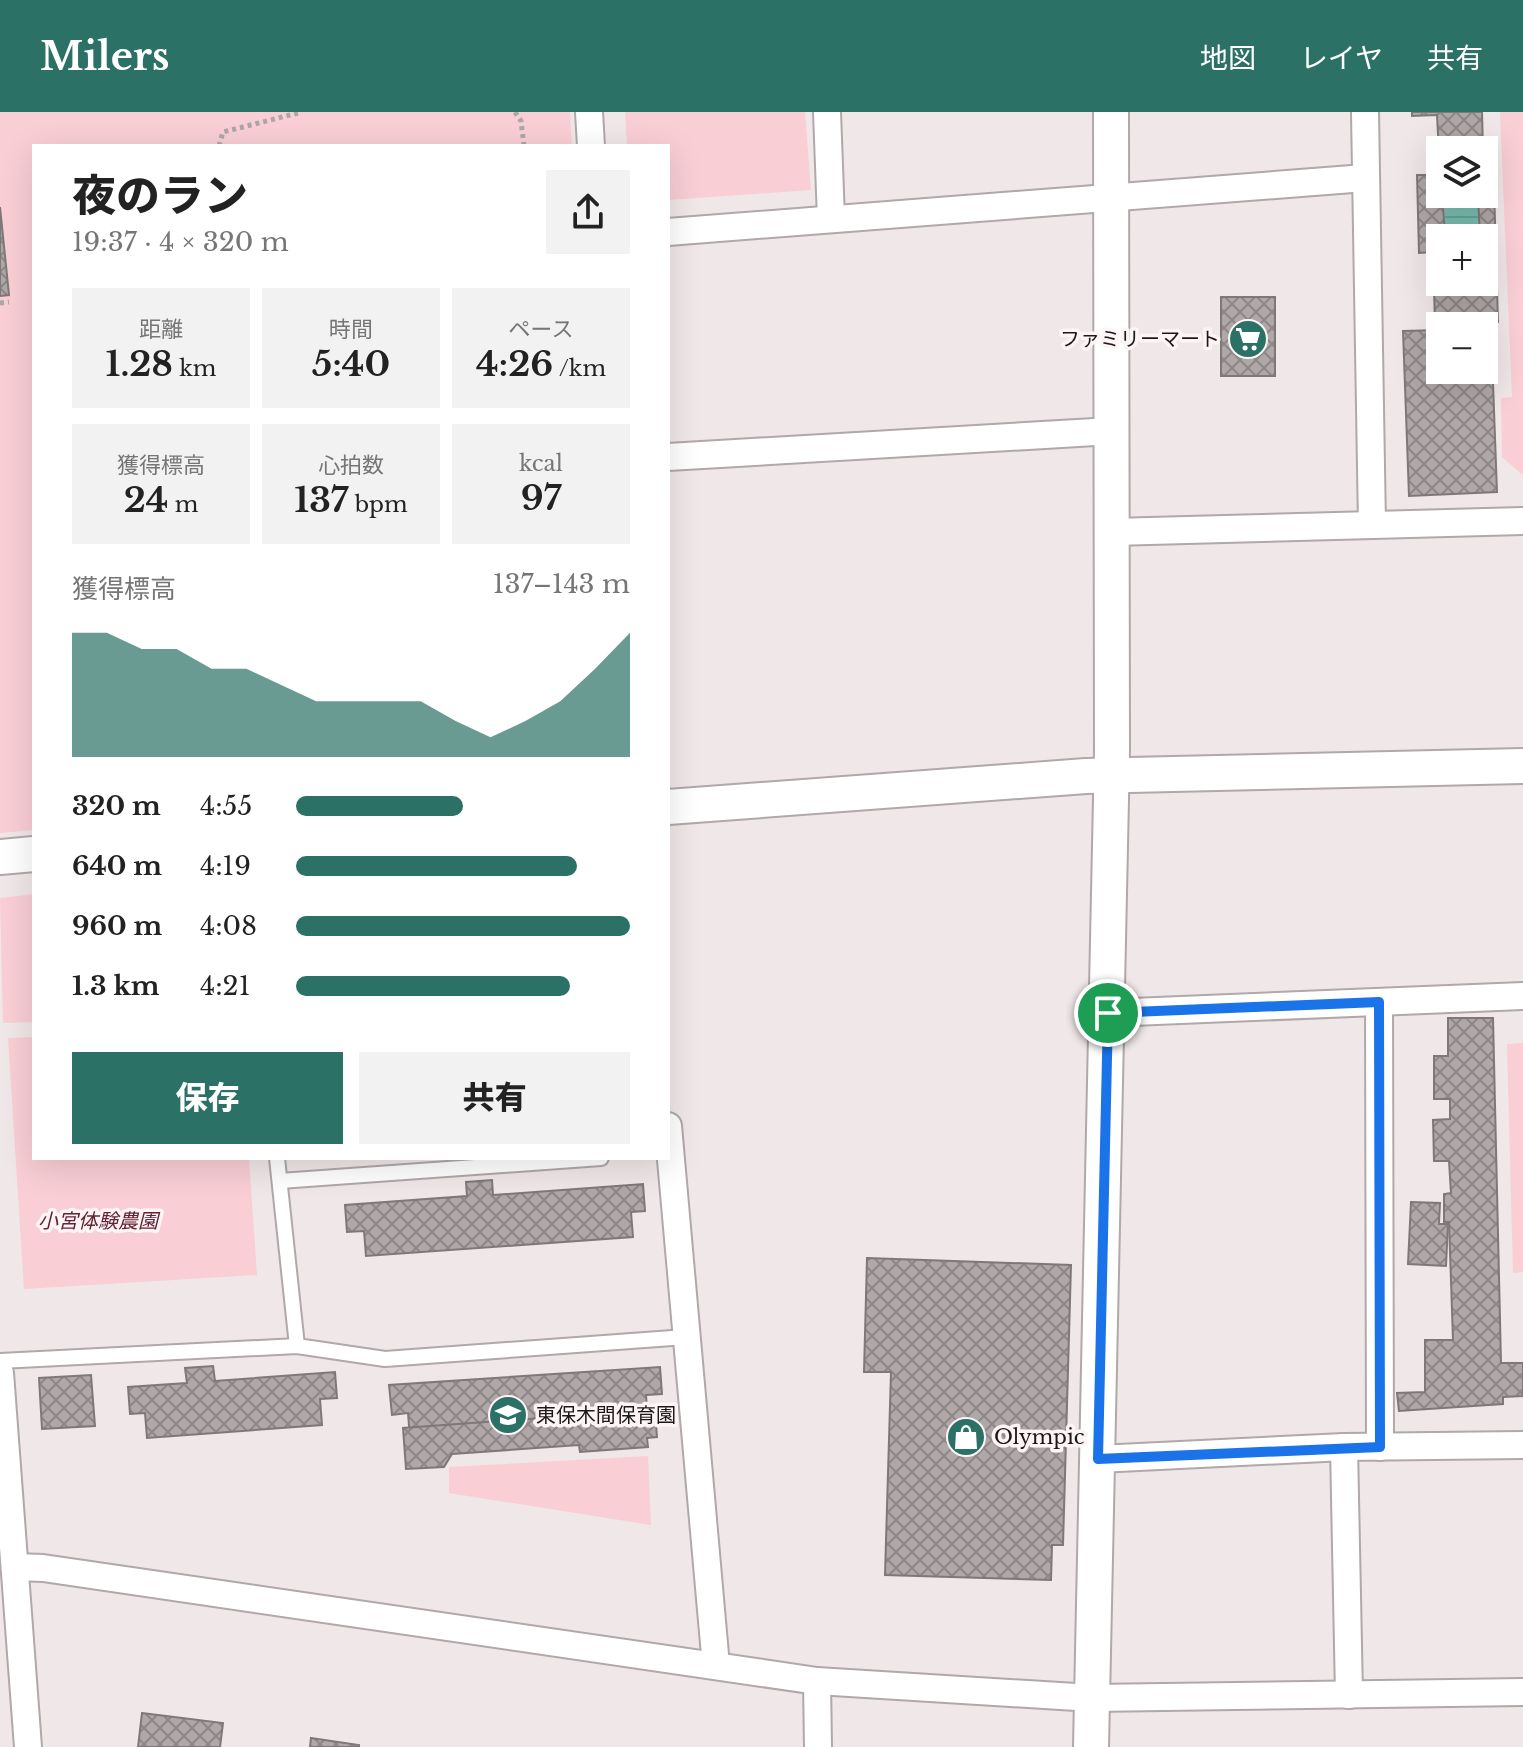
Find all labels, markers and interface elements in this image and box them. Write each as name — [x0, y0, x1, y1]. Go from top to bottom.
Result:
text: Milers — [40, 33, 170, 80]
text: 地図 — [1200, 41, 1256, 76]
text: レイヤ — [1300, 41, 1383, 76]
text: 共有 — [1427, 41, 1483, 76]
map controls — [1426, 136, 1498, 384]
button: layers — [1426, 136, 1498, 208]
text: 夜のラン — [72, 168, 248, 223]
button: share — [546, 170, 630, 254]
button: + — [1426, 224, 1498, 296]
text: 19:37 · 4 × 320 m — [72, 226, 289, 258]
button: − — [1426, 312, 1498, 384]
text: 距離 — [139, 316, 183, 343]
text: 時間 — [329, 316, 373, 343]
text: ペース — [509, 316, 573, 343]
supermarket icon: ファミリーマート — [1227, 318, 1269, 360]
place label: ファミリーマート — [1060, 327, 1220, 351]
text: 1.28 — [106, 343, 173, 385]
text: 5:40 — [312, 343, 390, 385]
text: 4:26 — [476, 343, 553, 385]
text: km — [173, 355, 216, 382]
text: /km — [553, 355, 606, 382]
text: kcal — [519, 450, 563, 477]
text: 獲得標高 — [117, 452, 205, 479]
text: 心拍数 — [318, 452, 384, 479]
text: 97 — [521, 477, 561, 519]
text: 24 — [124, 479, 168, 521]
text: 137 — [294, 479, 348, 521]
text: m — [168, 491, 198, 518]
text: bpm — [348, 491, 408, 518]
text: 137–143 m — [493, 568, 630, 600]
text: 獲得標高 — [72, 573, 176, 605]
text: 320 m — [72, 790, 161, 822]
text: 4:55 — [200, 790, 252, 822]
text: 640 m — [72, 850, 162, 882]
text: 4:19 — [200, 850, 251, 882]
text: 960 m — [72, 910, 162, 942]
text: 4:08 — [200, 910, 257, 942]
text: 1.3 km — [72, 970, 160, 1002]
text: 4:21 — [200, 970, 250, 1002]
pin — [1074, 979, 1142, 1047]
icon: arrive — [1086, 991, 1130, 1035]
button: 保存 — [72, 1052, 343, 1144]
button: 共有 — [359, 1052, 630, 1144]
park label: 小宮体験農園 — [38, 1209, 161, 1233]
school or university icon: 東保木間保育園 — [487, 1394, 529, 1436]
place label: 東保木間保育園 — [536, 1403, 676, 1427]
shop icon: Olympic — [945, 1416, 987, 1458]
place label: Olympic — [994, 1425, 1085, 1449]

